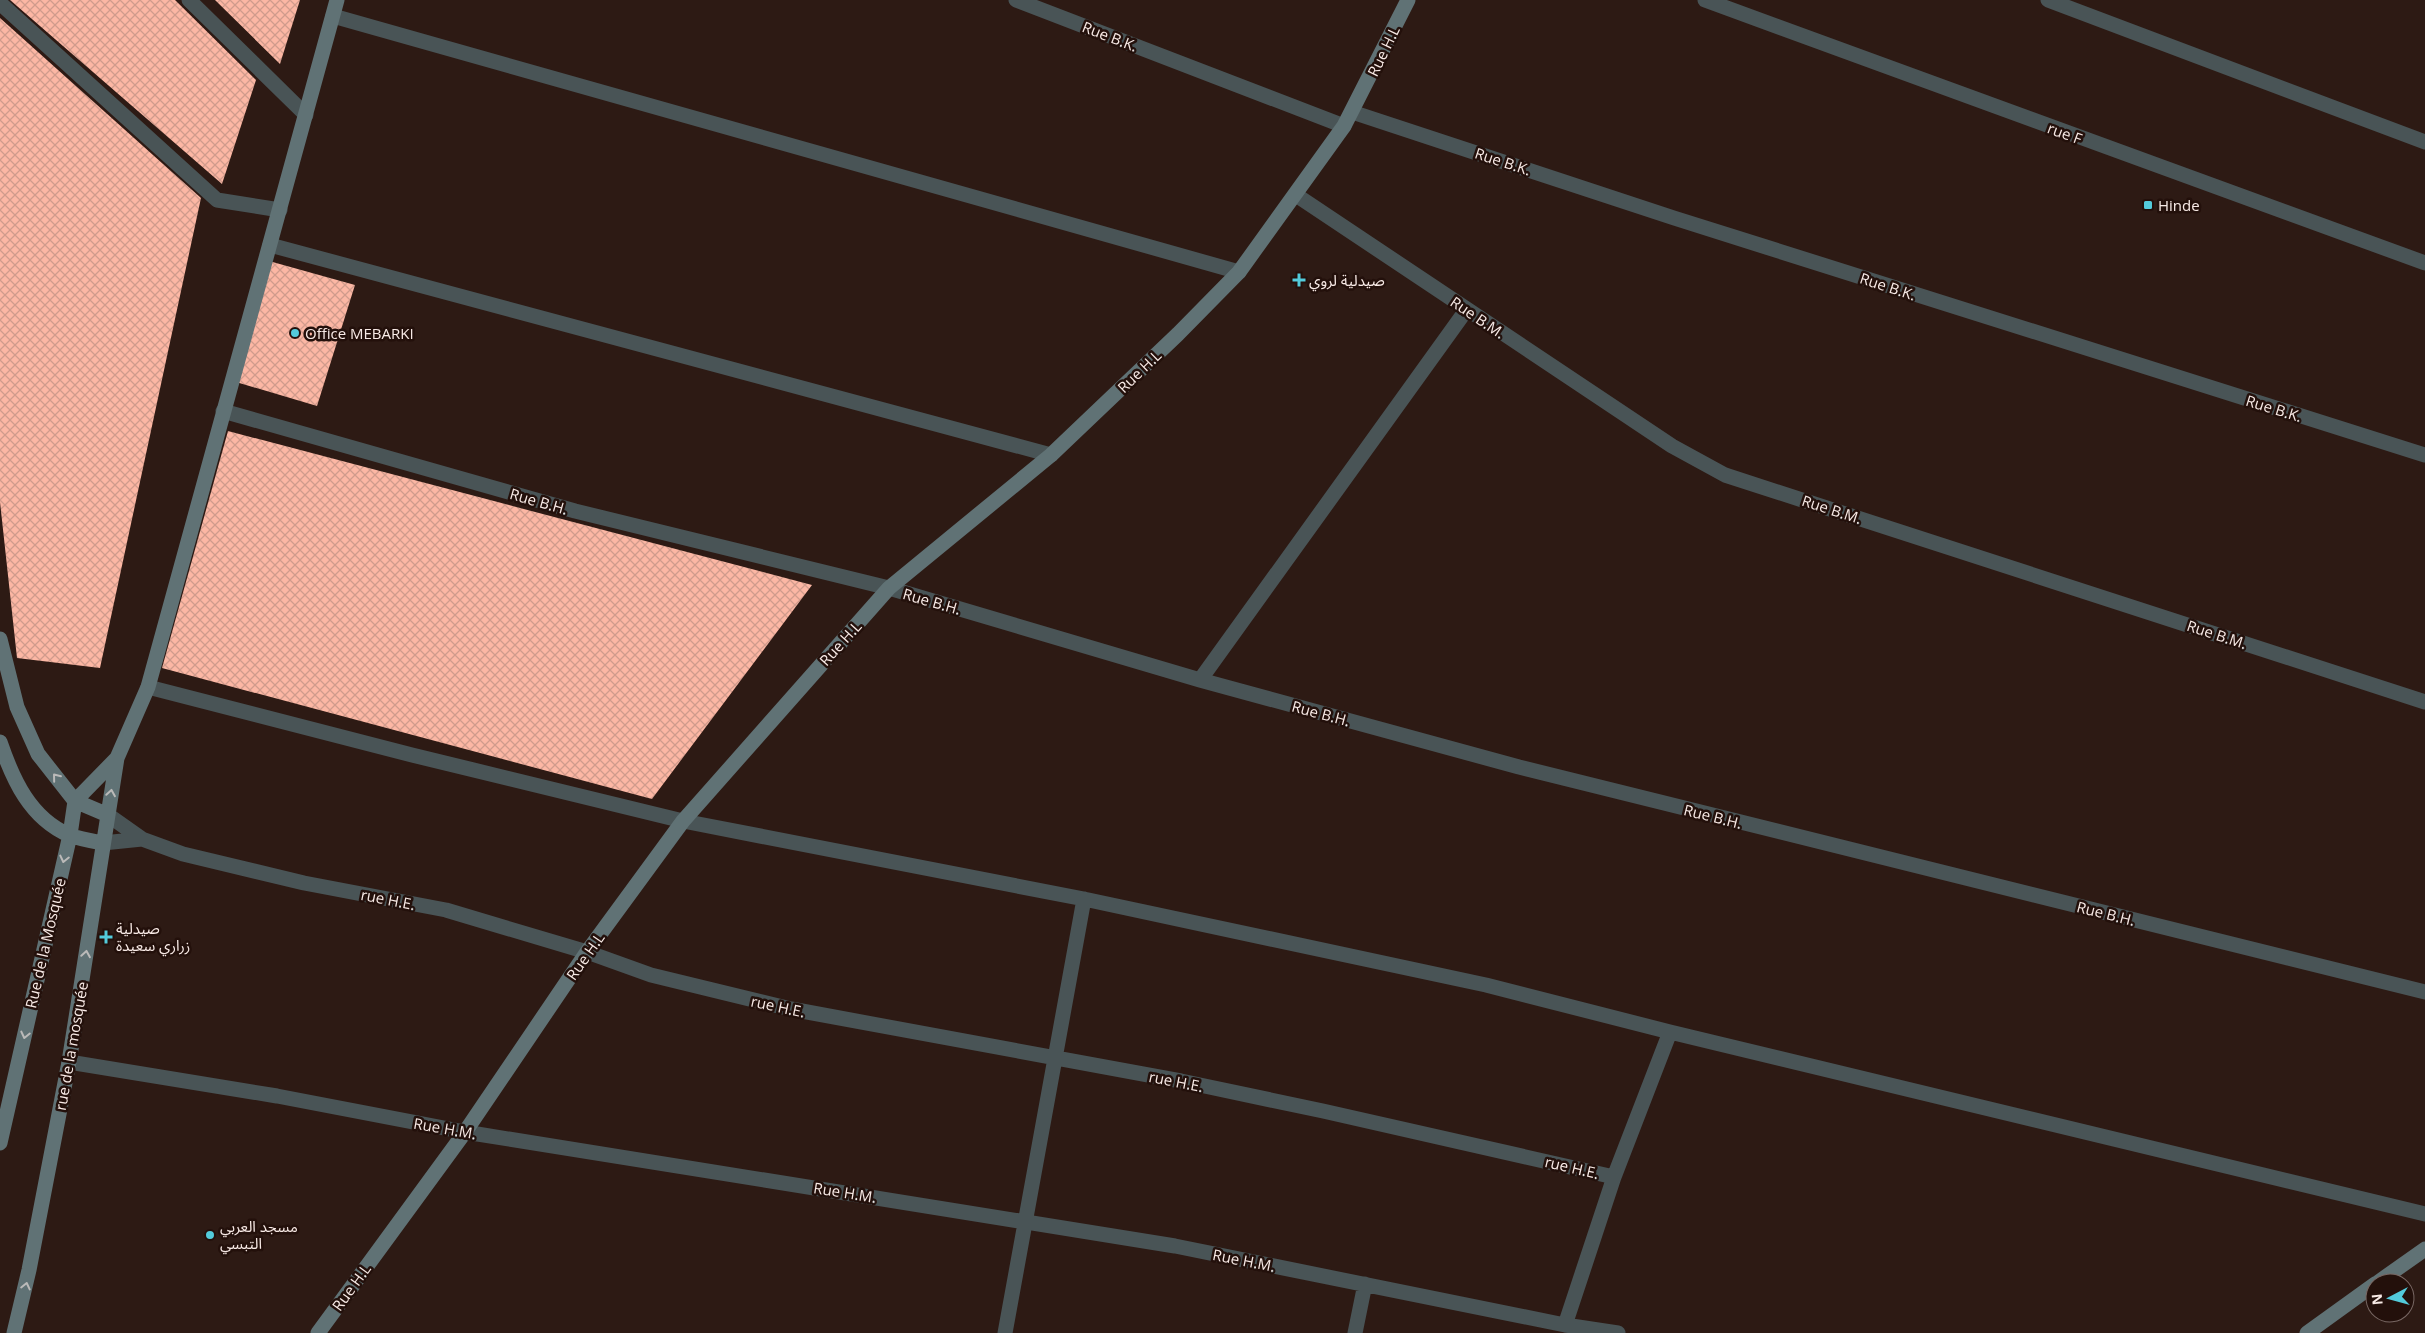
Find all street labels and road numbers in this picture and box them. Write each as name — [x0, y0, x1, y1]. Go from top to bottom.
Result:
street label: Rue B.K. — [1080, 16, 1140, 56]
street label: Rue H.L — [1362, 22, 1404, 79]
street label: rue F — [2045, 118, 2085, 149]
street label: Rue B.K. — [1473, 143, 1533, 179]
street label: Rue B.K. — [1858, 268, 1918, 304]
street label: Rue B.M. — [1447, 291, 1509, 343]
street label: Rue H.L — [1113, 345, 1165, 397]
street label: Rue B.K. — [2244, 390, 2304, 426]
street label: Rue B.H. — [508, 483, 570, 519]
street label: Rue B.M. — [1800, 490, 1864, 528]
street label: Rue B.H. — [901, 583, 963, 619]
street label: Rue B.M. — [2185, 615, 2249, 653]
street label: Rue H.L — [815, 616, 865, 670]
street label: Rue B.H. — [1290, 696, 1352, 730]
street label: Rue B.H. — [1682, 799, 1744, 833]
street label: Rue de la Mosquée — [20, 876, 70, 1010]
street label: rue H.E. — [359, 884, 417, 914]
street label: Rue B.H. — [2075, 896, 2137, 930]
street label: Rue H.L — [561, 928, 609, 984]
street label: rue de la mosquée — [50, 980, 92, 1112]
street label: rue H.E. — [749, 991, 807, 1021]
street label: rue H.E. — [1147, 1066, 1205, 1096]
street label: Rue H.M. — [412, 1113, 478, 1143]
street label: rue H.E. — [1543, 1151, 1601, 1183]
street label: Rue H.M. — [812, 1177, 878, 1207]
street label: Rue H.M. — [1211, 1244, 1277, 1276]
street label: Rue H.L — [327, 1259, 375, 1315]

